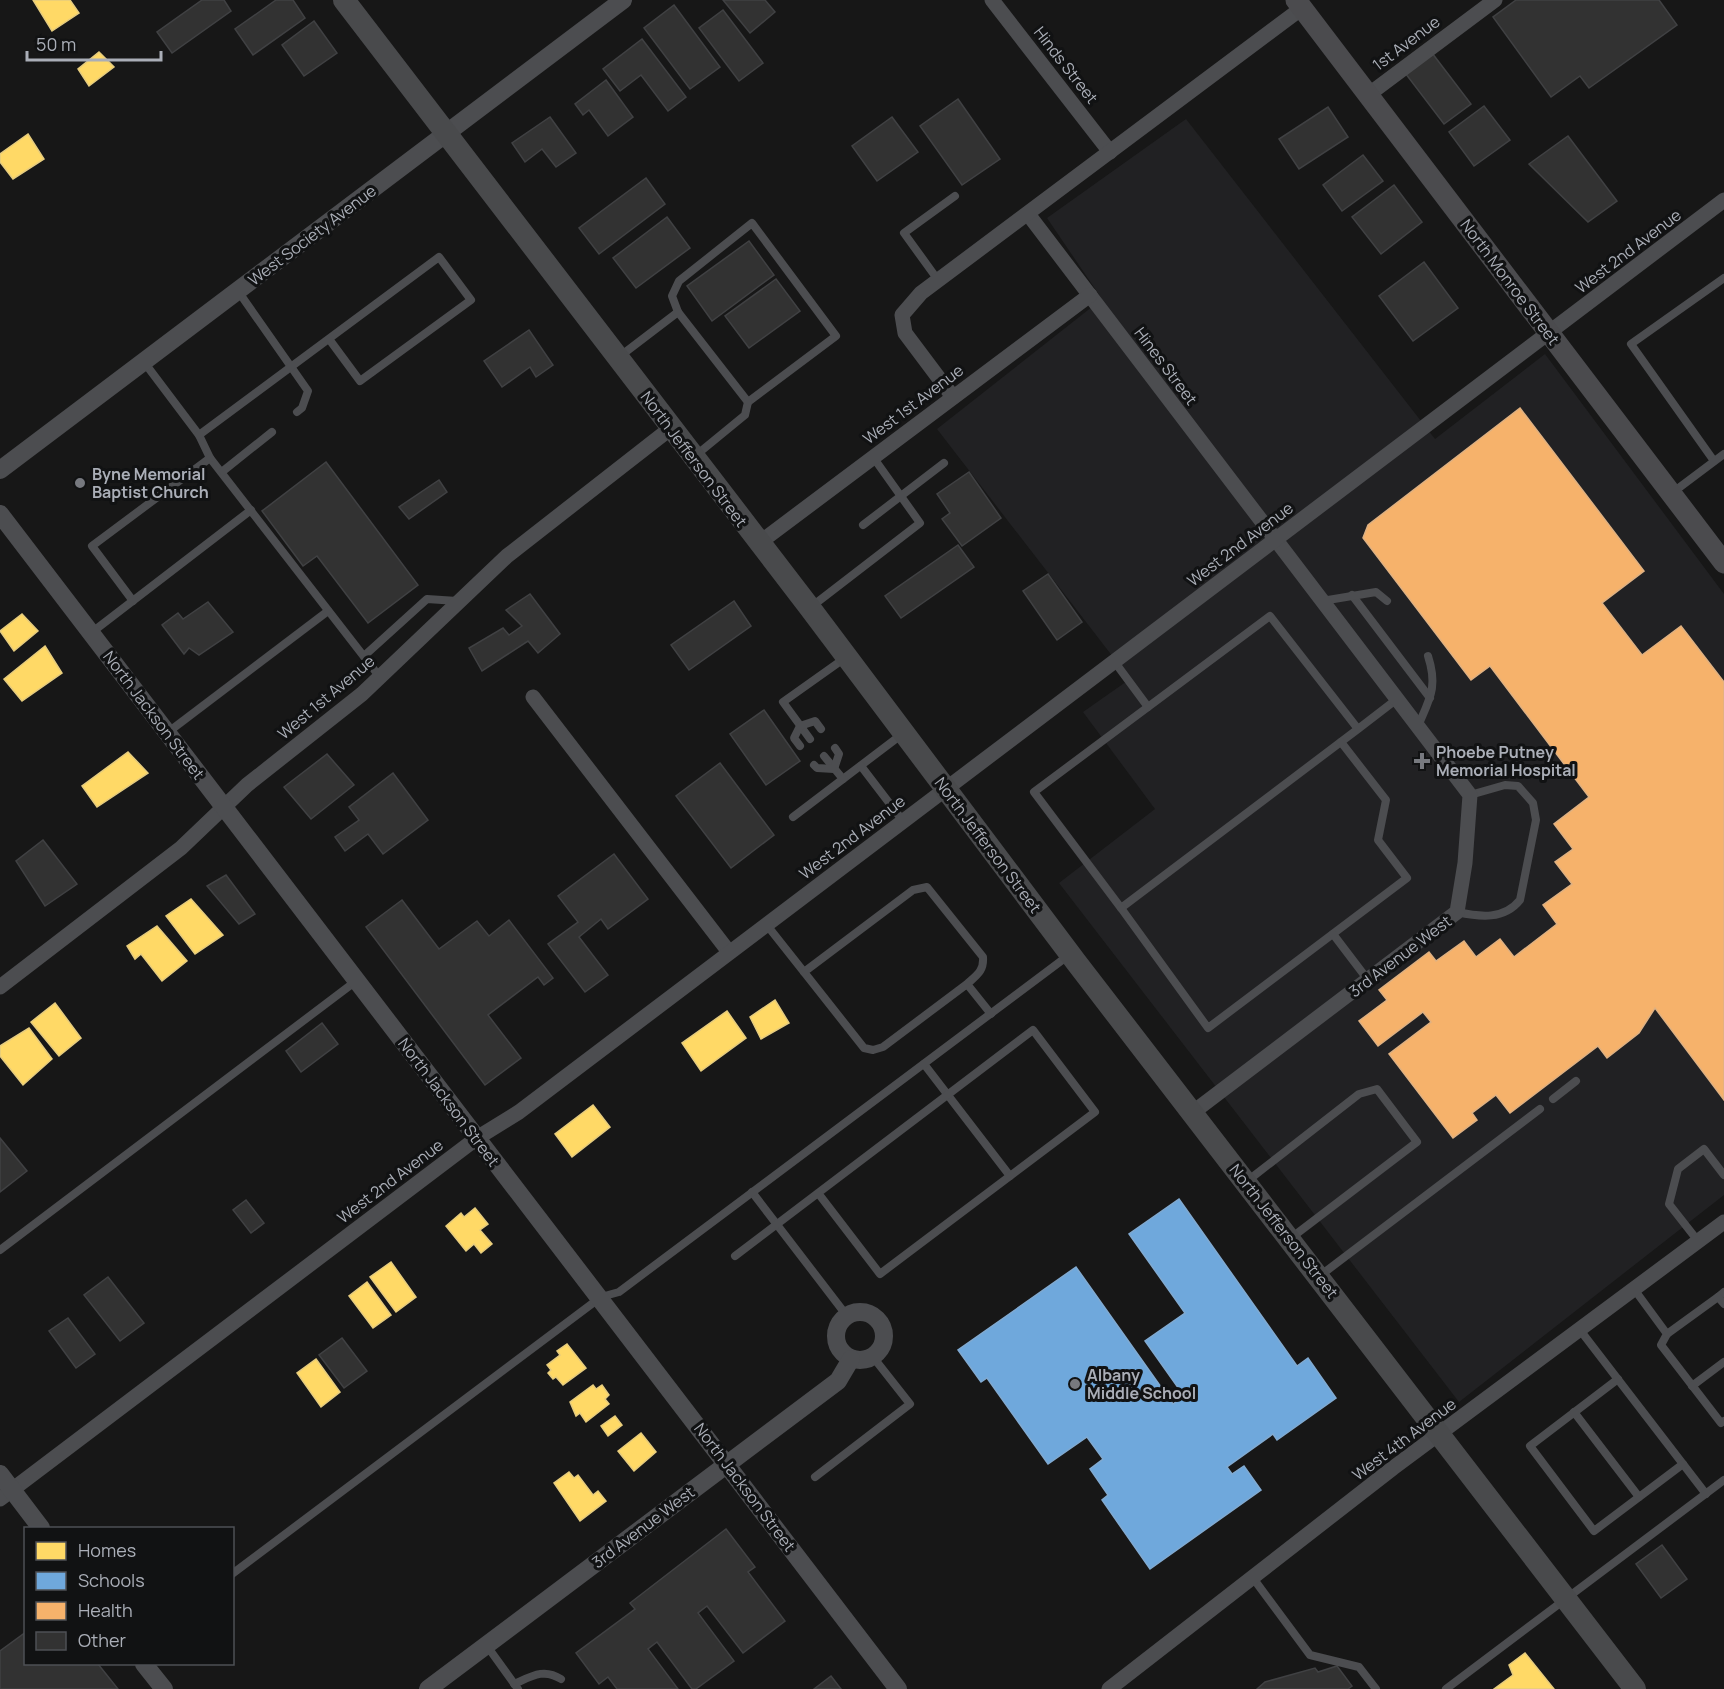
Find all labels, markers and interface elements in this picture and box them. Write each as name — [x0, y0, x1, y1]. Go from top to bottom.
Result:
street label: 1st Avenue — [1368, 10, 1444, 76]
street label: Hinds Street — [1029, 22, 1103, 108]
scale bar — [27, 24, 160, 62]
text: 50 m — [36, 32, 76, 56]
street label: West Society Avenue — [243, 180, 381, 290]
street label: West 2nd Avenue — [1571, 204, 1685, 298]
street label: North Monroe Street — [1455, 215, 1565, 349]
street label: Hines Street — [1130, 323, 1202, 409]
street label: West 1st Avenue — [858, 359, 968, 449]
street label: North Jefferson Street — [636, 387, 752, 531]
place label: Byne Memorial Baptist Church — [92, 463, 209, 503]
marker: Byne Memorial Baptist Church — [73, 476, 87, 490]
street label: West 2nd Avenue — [1183, 497, 1297, 591]
street label: North Jackson Street — [98, 646, 210, 784]
street label: West 1st Avenue — [273, 650, 379, 744]
place label: Phoebe Putney Memorial Hospital — [1436, 741, 1576, 781]
marker: Phoebe Putney Memorial Hospital — [1413, 752, 1431, 770]
street label: North Jefferson Street — [930, 773, 1046, 917]
street label: West 2nd Avenue — [795, 790, 909, 884]
street label: 3rd Avenue West — [1344, 910, 1456, 1002]
street label: North Jackson Street — [393, 1033, 505, 1171]
street label: West 2nd Avenue — [333, 1134, 447, 1228]
street label: North Jefferson Street — [1225, 1159, 1343, 1303]
place label: Albany Middle School — [1087, 1364, 1196, 1404]
marker: Albany Middle School — [1068, 1377, 1082, 1391]
street label: West 4th Avenue — [1348, 1393, 1460, 1485]
street label: North Jackson Street — [689, 1418, 801, 1556]
street label: 3rd Avenue West — [587, 1481, 699, 1573]
legend — [24, 1527, 234, 1665]
text: Homes — [78, 1538, 136, 1562]
text: Schools — [78, 1568, 145, 1592]
text: Health — [78, 1598, 133, 1622]
text: Other — [78, 1628, 126, 1652]

